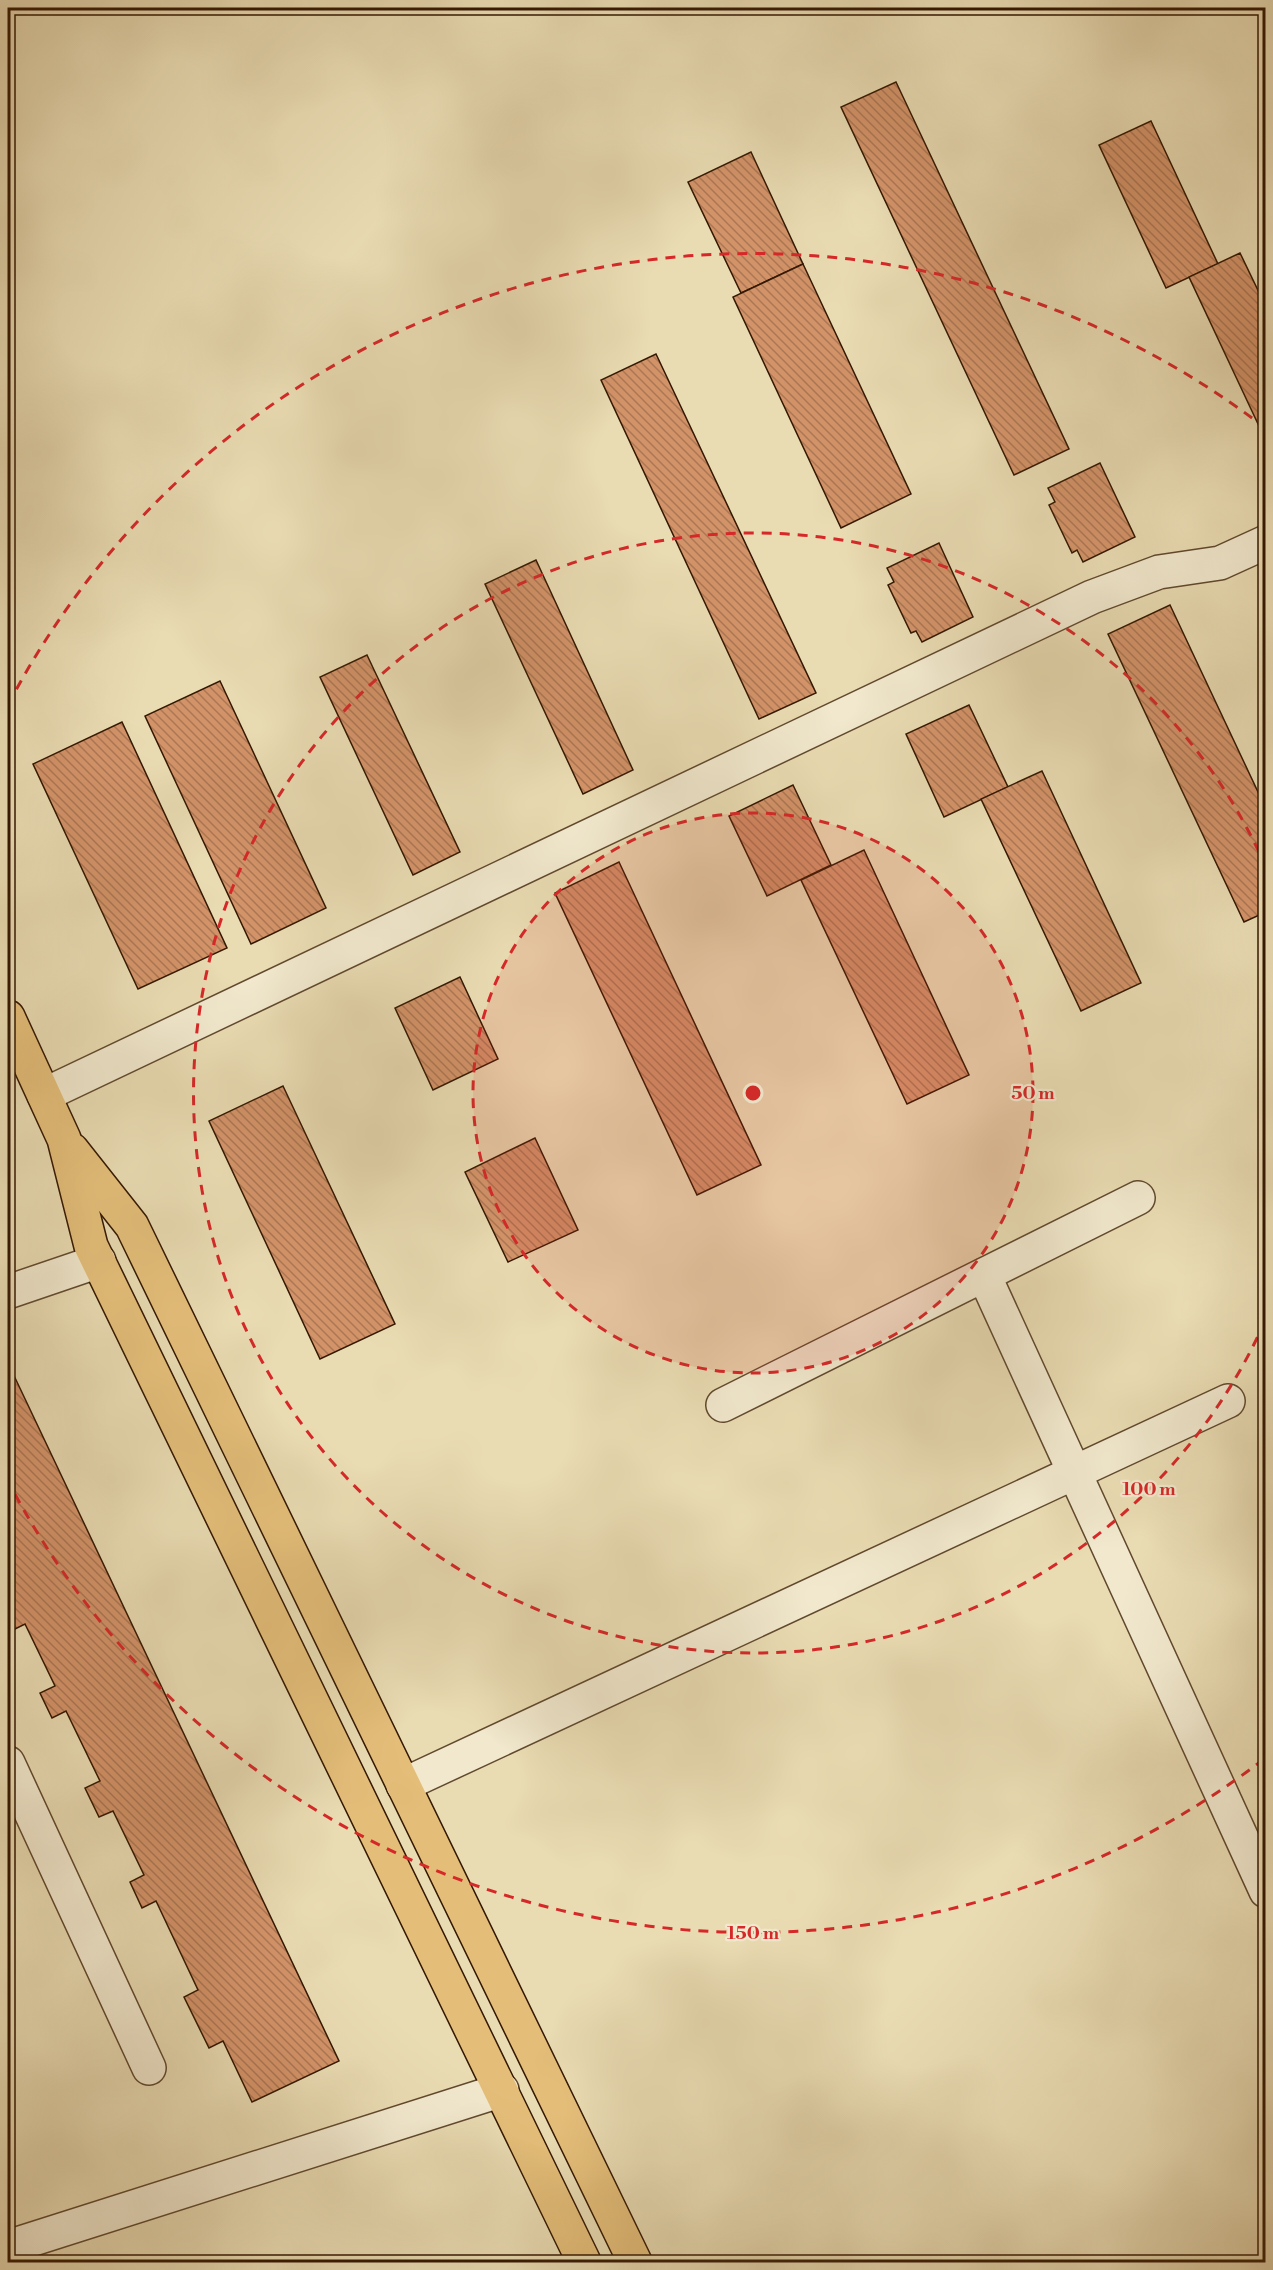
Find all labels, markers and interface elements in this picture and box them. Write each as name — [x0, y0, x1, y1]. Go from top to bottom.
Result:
text: 50 m — [1011, 1082, 1055, 1105]
centre of rings — [743, 1083, 763, 1103]
text: 100 m — [1122, 1478, 1176, 1501]
text: 150 m — [727, 1922, 780, 1945]

